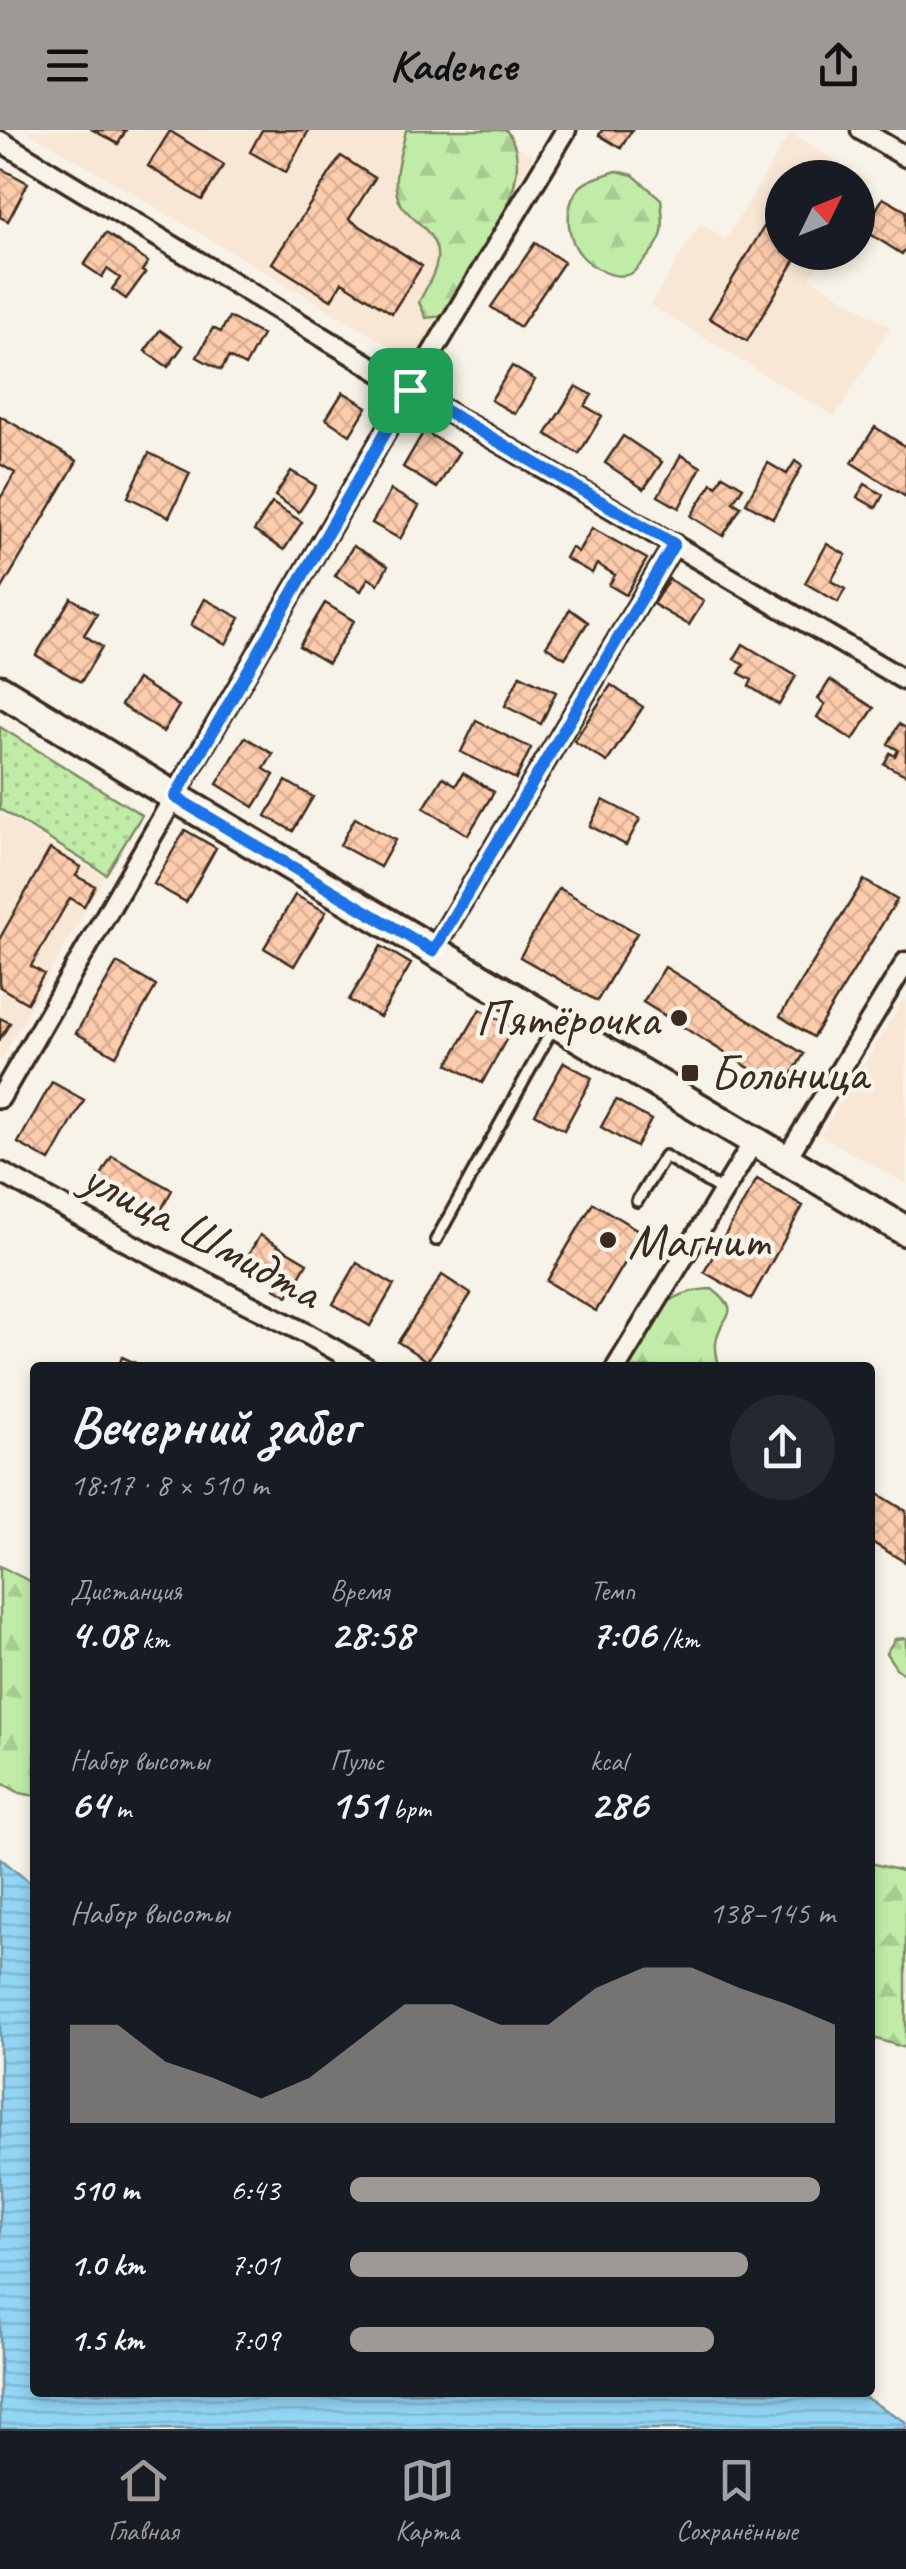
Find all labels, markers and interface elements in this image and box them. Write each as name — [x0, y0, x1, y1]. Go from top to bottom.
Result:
text: Kadence — [389, 37, 517, 94]
icon: menu — [40, 38, 95, 93]
icon: share — [811, 38, 866, 93]
north arrow — [765, 160, 875, 270]
map controls — [765, 160, 875, 270]
pin — [368, 348, 453, 433]
icon: arrive — [383, 363, 438, 418]
place label: Пятёрочка — [476, 987, 662, 1050]
marker: Пятёрочка — [668, 1007, 690, 1029]
place label: Больница — [710, 1042, 872, 1105]
marker: Больница — [679, 1062, 701, 1084]
street label: улица Шмидта — [69, 1144, 335, 1324]
place label: Магнит — [628, 1209, 772, 1272]
marker: Магнит — [597, 1229, 619, 1251]
text: Вечерний забег — [70, 1391, 358, 1461]
button: share — [730, 1395, 835, 1500]
text: 18:17 · 8 × 510 m — [70, 1464, 268, 1505]
text: Дистанция — [70, 1573, 182, 1608]
text: Время — [330, 1573, 389, 1608]
text: Темп — [590, 1573, 635, 1608]
text: 4.08 — [70, 1608, 135, 1661]
text: 28:58 — [330, 1608, 413, 1661]
text: 7:06 — [590, 1608, 656, 1661]
text: km — [135, 1621, 169, 1656]
text: /km — [656, 1621, 699, 1656]
text: Набор высоты — [70, 1743, 209, 1778]
text: Пульс — [330, 1743, 384, 1778]
text: kcal — [590, 1743, 627, 1778]
text: 64 — [70, 1778, 109, 1831]
text: 151 — [330, 1778, 386, 1831]
text: 286 — [590, 1778, 648, 1831]
text: m — [109, 1791, 131, 1826]
text: bpm — [386, 1791, 431, 1826]
text: Набор высоты — [70, 1892, 229, 1933]
text: 138–145 m — [709, 1892, 835, 1933]
text: 510 m — [70, 2169, 139, 2210]
text: 6:43 — [230, 2169, 280, 2210]
text: 1.0 km — [70, 2244, 144, 2285]
text: 7:01 — [230, 2244, 280, 2285]
text: 1.5 km — [70, 2319, 144, 2360]
text: 7:09 — [230, 2319, 280, 2360]
tab: Главная — [108, 2453, 179, 2548]
tab: Карта — [395, 2453, 459, 2548]
tab: Сохранённые — [676, 2453, 798, 2548]

